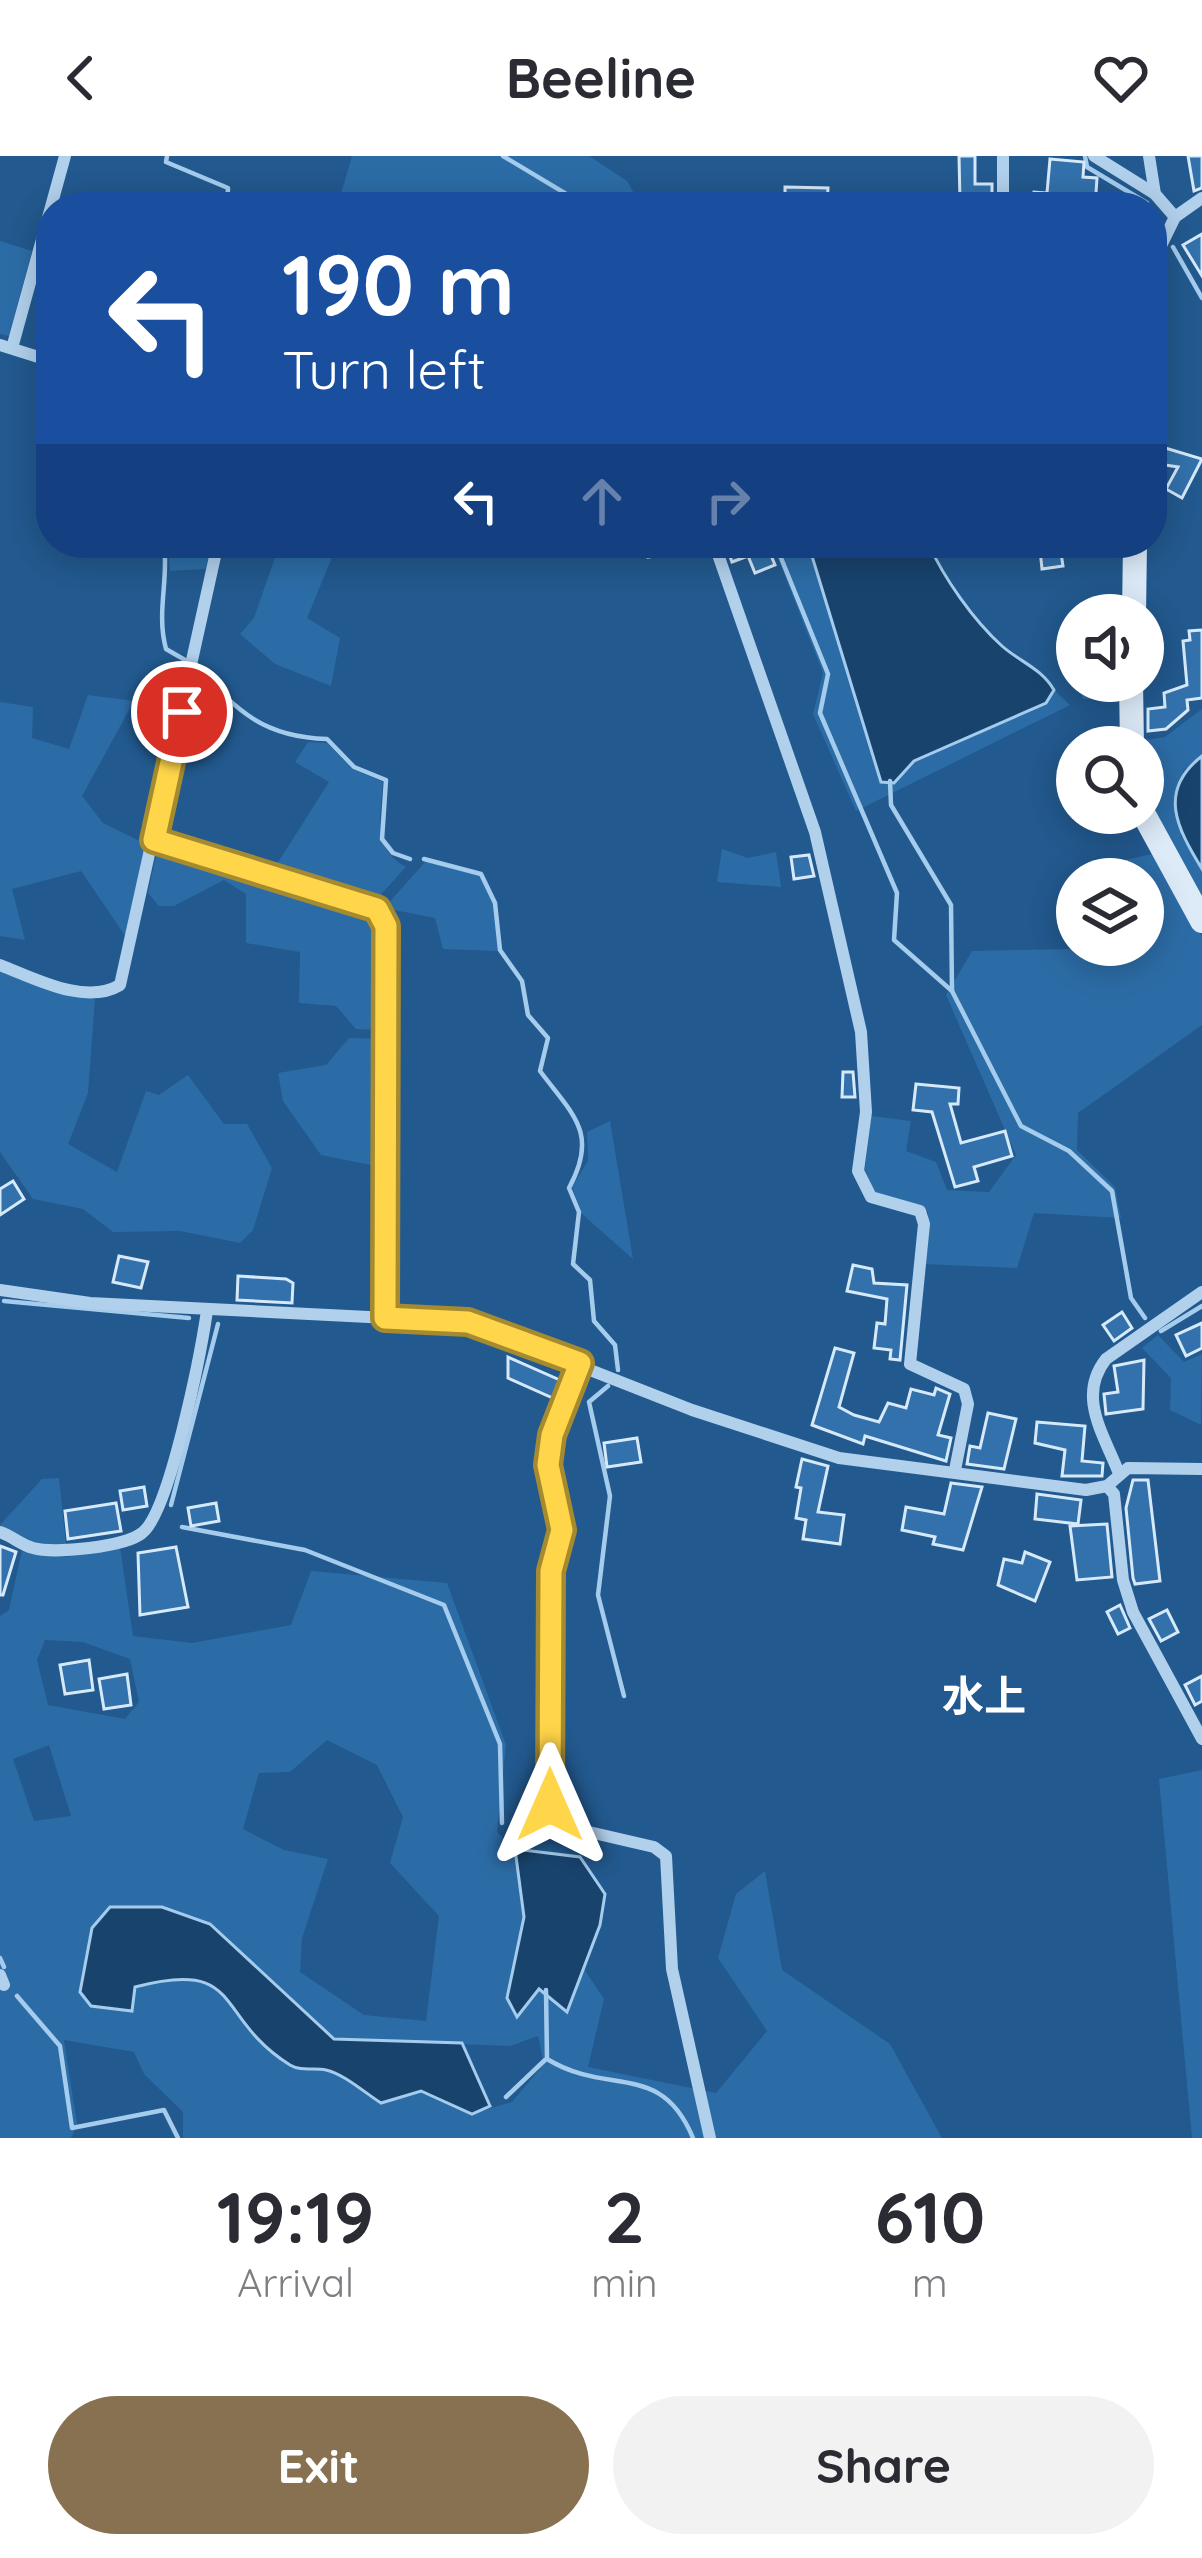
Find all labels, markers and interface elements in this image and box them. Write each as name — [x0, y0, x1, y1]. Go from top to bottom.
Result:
text: Beeline — [506, 44, 696, 112]
icon: back — [48, 45, 114, 111]
icon: heart — [1088, 45, 1154, 111]
text: 190 m — [282, 231, 515, 336]
icon: left — [84, 240, 240, 396]
text: Turn left — [282, 335, 486, 403]
icon: left — [443, 468, 509, 534]
icon: ahead — [569, 468, 635, 534]
icon: right — [695, 468, 761, 534]
map controls — [1056, 594, 1164, 966]
button: sound — [1056, 594, 1164, 702]
pin — [131, 661, 233, 763]
icon: arrive — [149, 679, 215, 745]
button: search — [1056, 726, 1164, 834]
button: layers — [1056, 858, 1164, 966]
district label: 水上 — [942, 1669, 1026, 1722]
position arrow — [487, 1742, 613, 1868]
text: 19:19 — [217, 2171, 374, 2261]
text: 2 — [604, 2171, 645, 2261]
text: 610 — [875, 2171, 985, 2261]
text: Arrival — [237, 2258, 354, 2307]
text: min — [591, 2258, 658, 2307]
text: m — [912, 2258, 948, 2307]
button: Exit — [48, 2396, 589, 2534]
button: Share — [613, 2396, 1154, 2534]

